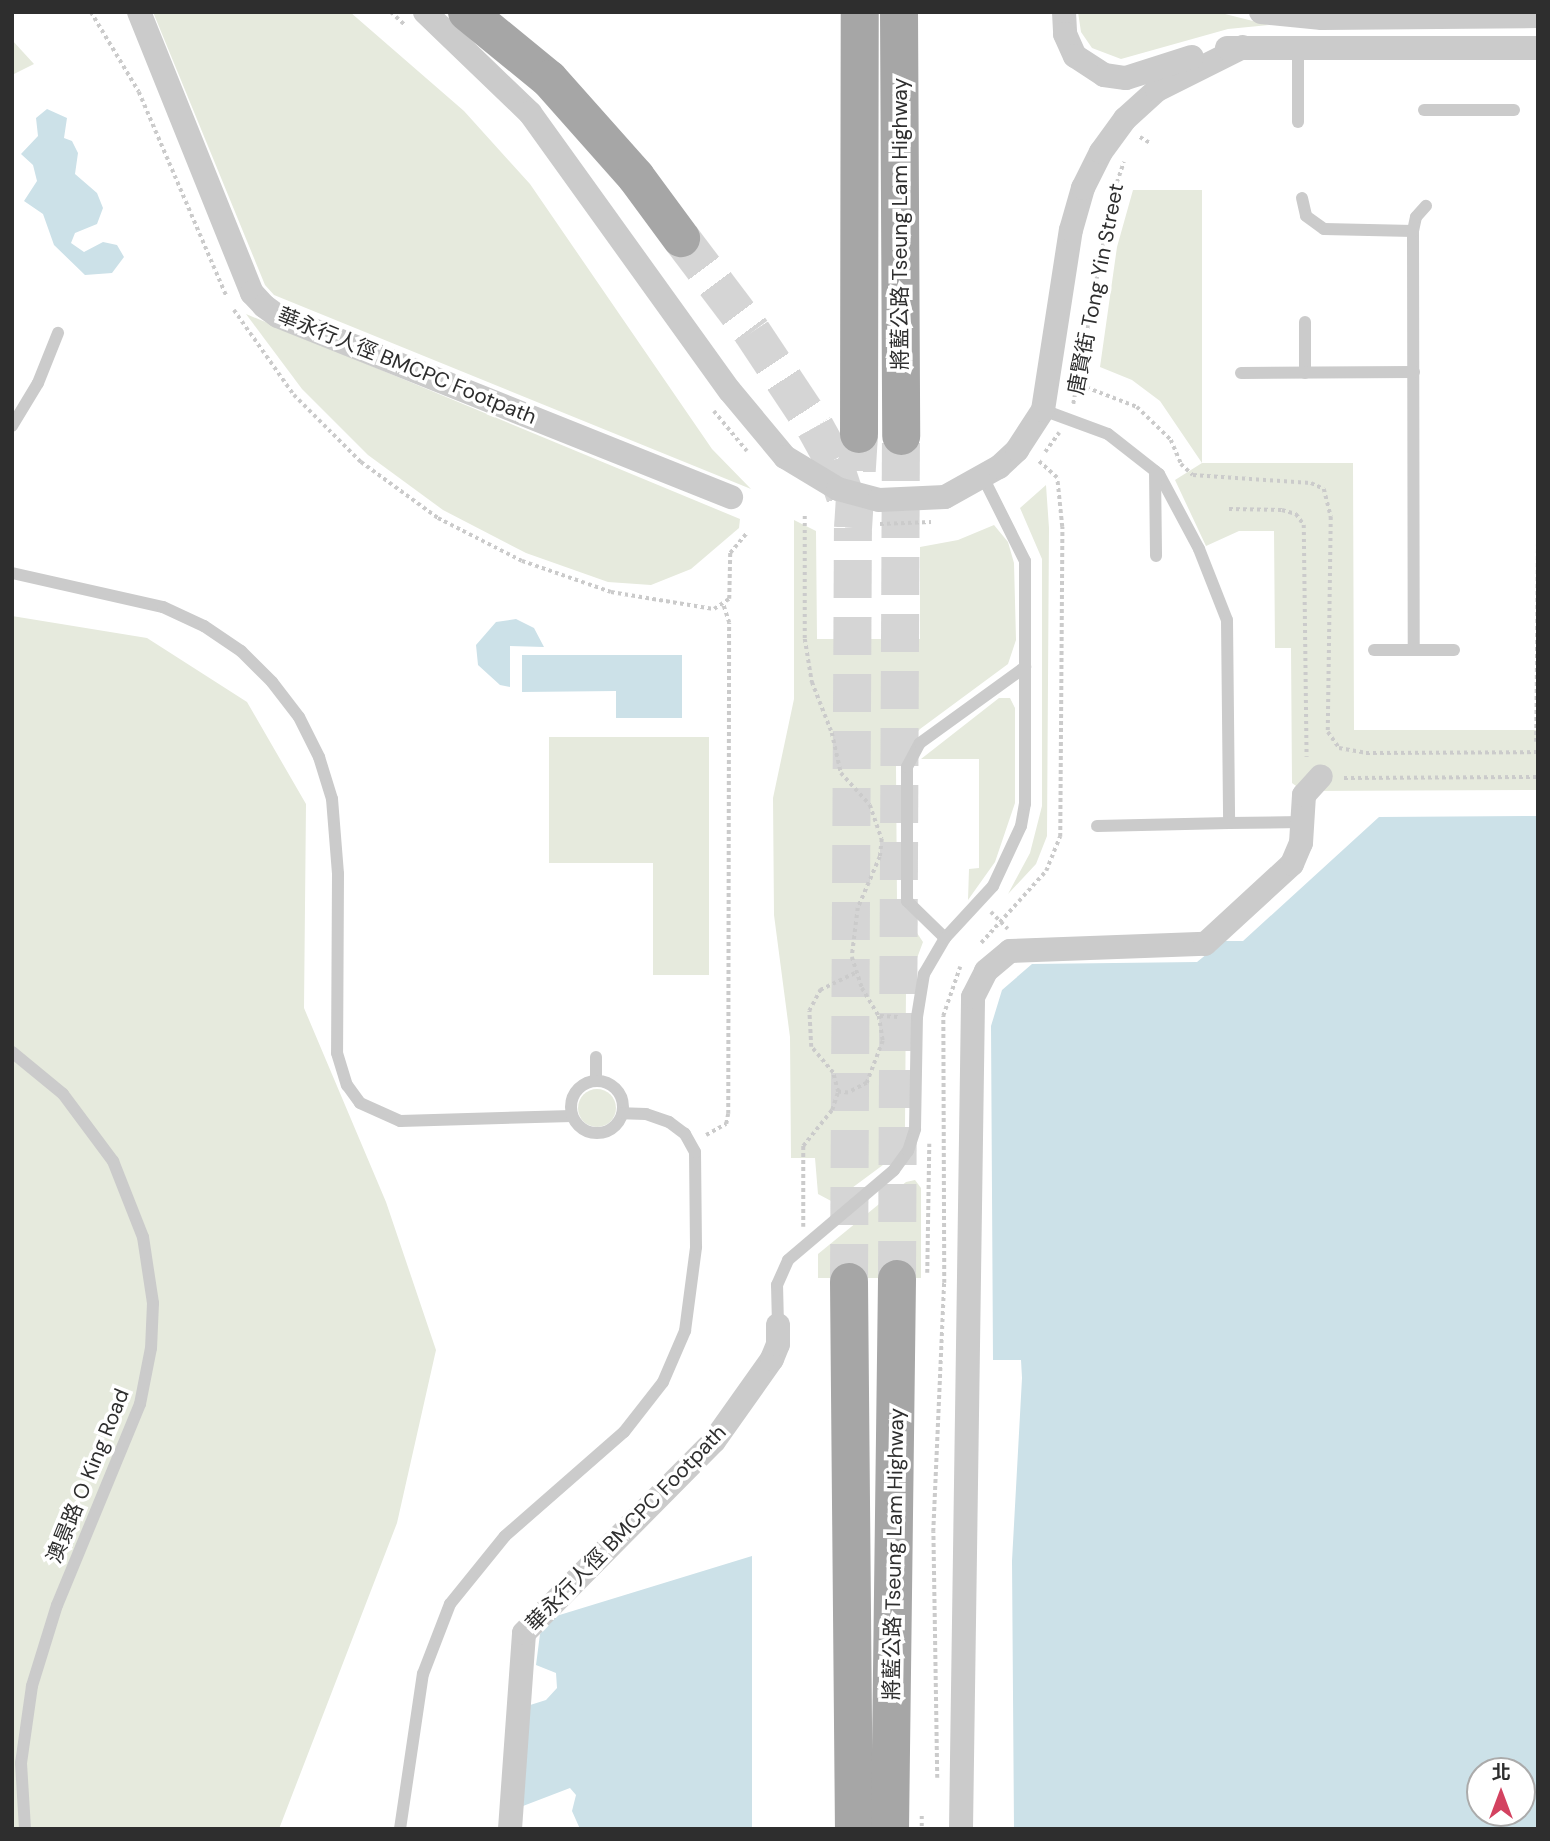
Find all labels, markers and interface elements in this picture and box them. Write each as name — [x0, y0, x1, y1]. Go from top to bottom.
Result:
street label: 將藍公路 Tseung Lam Highway — [887, 78, 913, 370]
street label: 唐賢街 Tong Yin Street — [1063, 181, 1129, 397]
street label: 華永行人徑 BMCPC Footpath — [274, 302, 540, 430]
street label: 澳景路 O King Road — [41, 1385, 135, 1567]
street label: 將藍公路 Tseung Lam Highway — [879, 1408, 909, 1700]
street label: 華永行人徑 BMCPC Footpath — [521, 1420, 731, 1636]
north arrow — [1466, 1757, 1536, 1827]
text: 北 — [1491, 1760, 1511, 1785]

